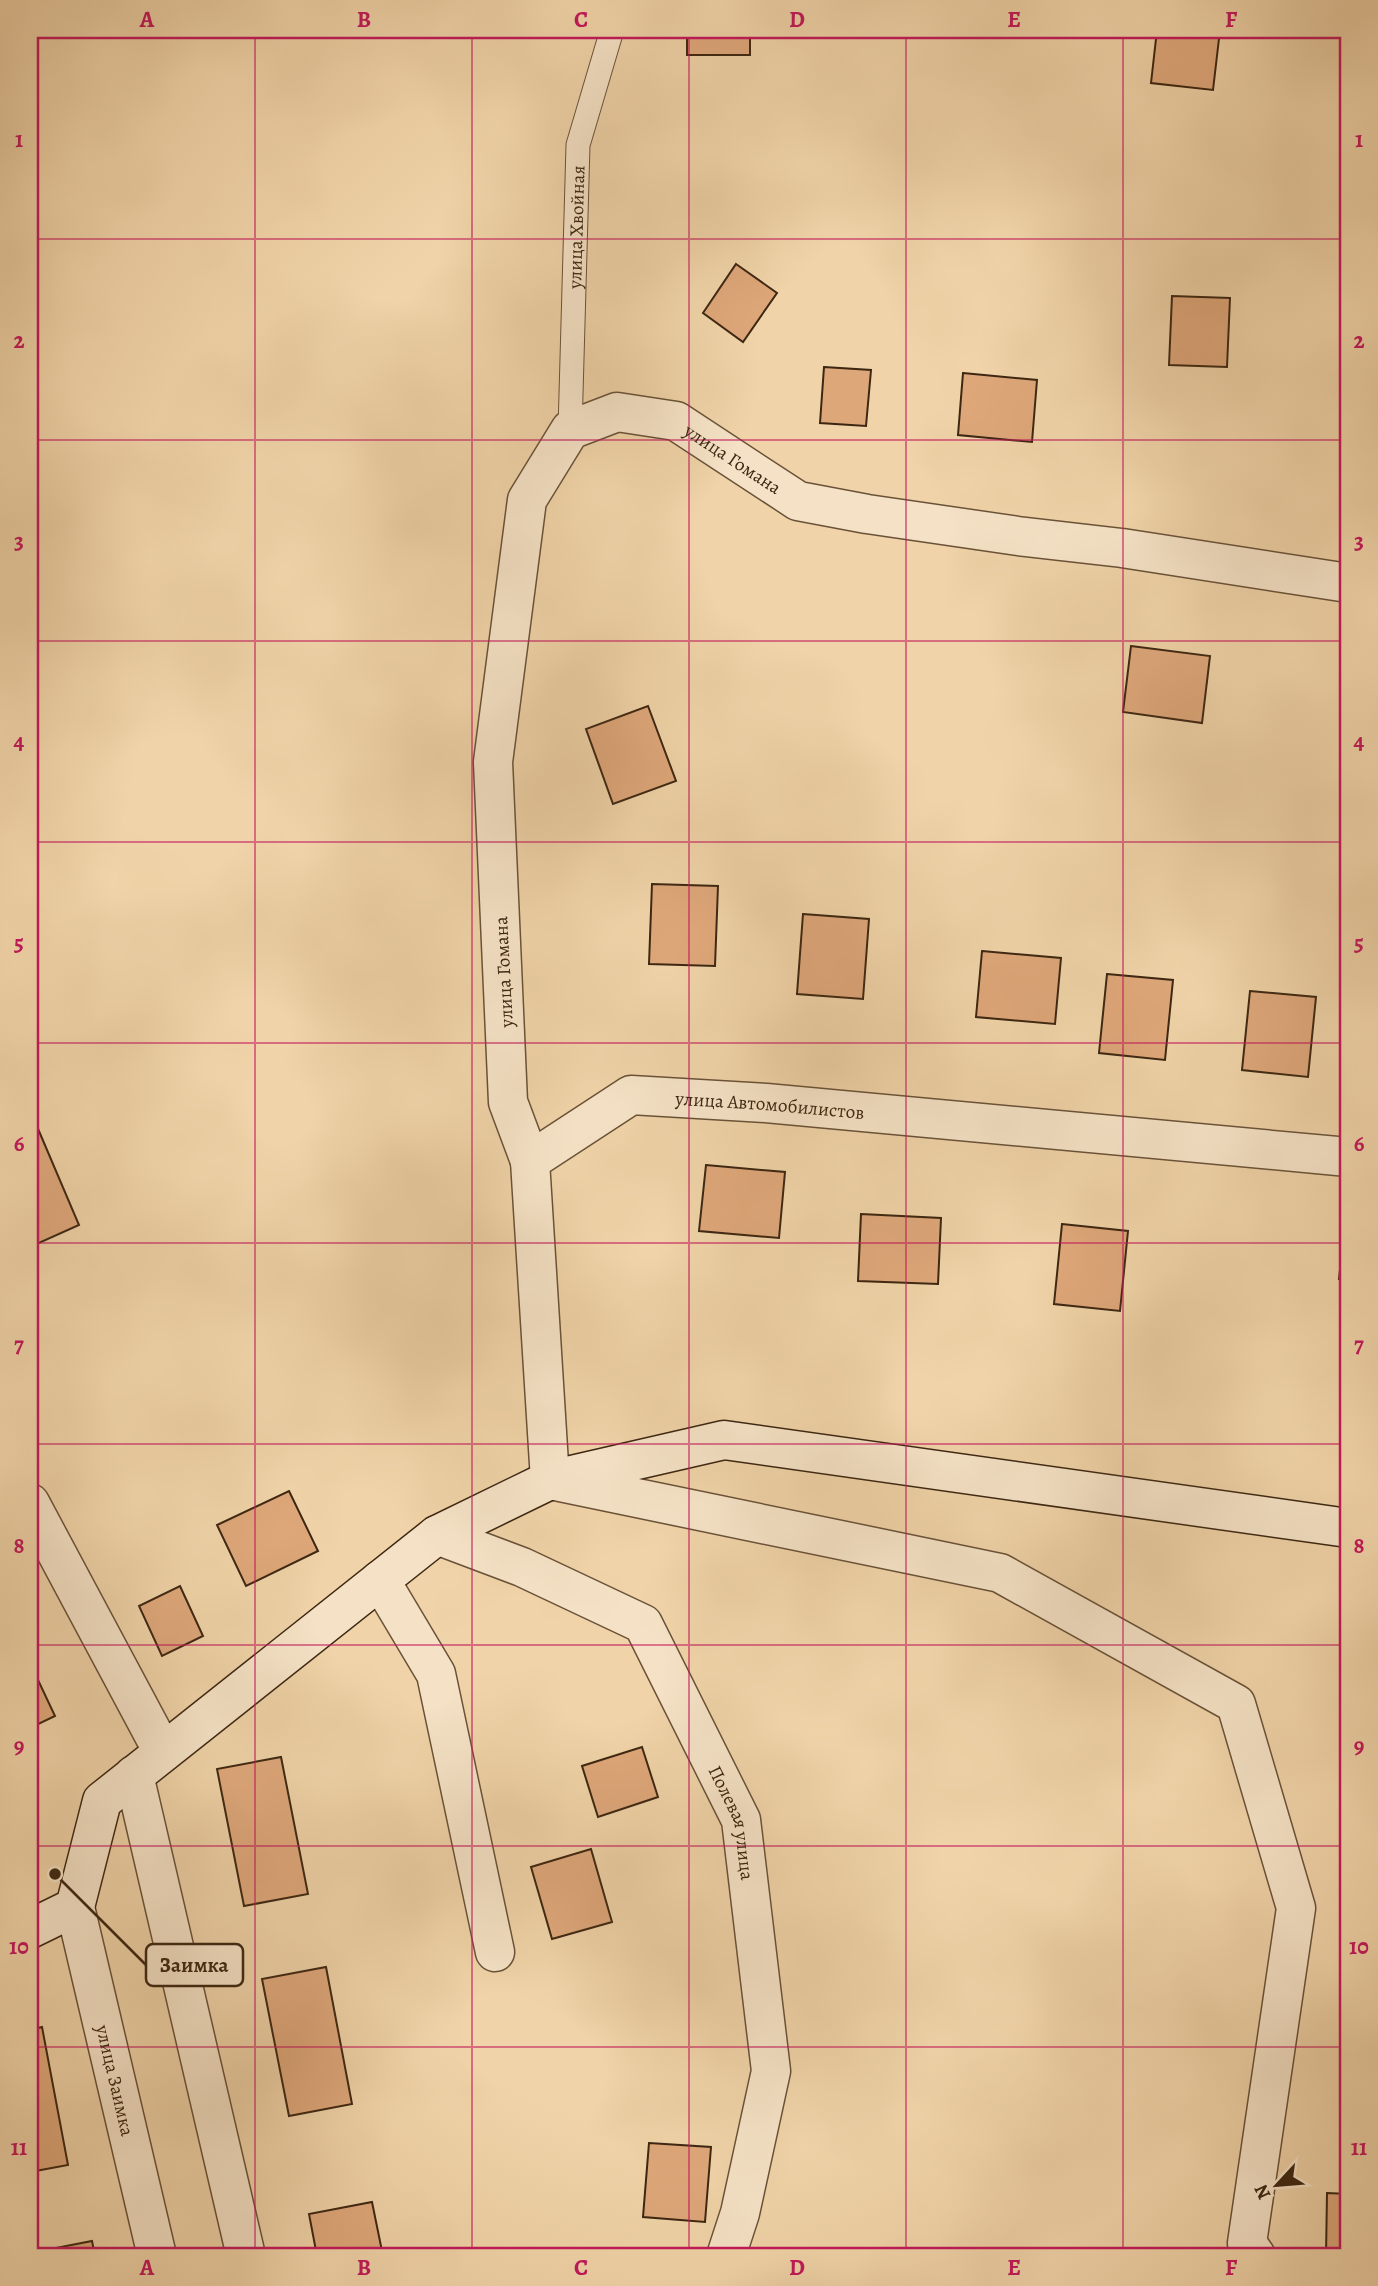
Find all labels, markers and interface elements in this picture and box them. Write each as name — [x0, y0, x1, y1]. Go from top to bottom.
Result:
text: A — [139, 4, 155, 35]
text: B — [357, 4, 371, 35]
text: C — [574, 4, 588, 35]
text: D — [789, 4, 805, 35]
text: E — [1007, 4, 1021, 35]
text: F — [1225, 4, 1238, 35]
text: 1 — [15, 124, 23, 155]
text: 1 — [1355, 124, 1363, 155]
street label: улица Хвойная — [562, 165, 591, 290]
text: 2 — [13, 325, 25, 356]
text: 2 — [1353, 325, 1365, 356]
street label: улица Гомана — [678, 417, 786, 501]
text: 3 — [14, 526, 24, 557]
text: 3 — [1354, 526, 1364, 557]
text: 4 — [14, 726, 25, 757]
text: 4 — [1354, 726, 1365, 757]
street label: улица Гомана — [488, 915, 520, 1029]
text: 5 — [14, 927, 24, 958]
text: 5 — [1354, 927, 1364, 958]
street label: улица Автомобилистов — [674, 1086, 865, 1126]
text: 6 — [14, 1128, 25, 1159]
text: 6 — [1354, 1128, 1365, 1159]
text: 7 — [14, 1329, 24, 1360]
text: 7 — [1354, 1329, 1364, 1360]
text: 8 — [13, 1530, 25, 1561]
text: 8 — [1353, 1530, 1365, 1561]
text: 9 — [14, 1730, 24, 1761]
text: 9 — [1354, 1730, 1364, 1761]
street label: Полевая улица — [702, 1761, 760, 1882]
text: 10 — [9, 1931, 29, 1962]
text: 10 — [1349, 1931, 1369, 1962]
callout: Заимка — [146, 1944, 243, 1986]
text: Заимка — [159, 1951, 229, 1979]
street label: улица Заимка — [89, 2021, 140, 2139]
text: 11 — [11, 2132, 27, 2163]
text: 11 — [1351, 2132, 1367, 2163]
north arrow — [1242, 2150, 1312, 2220]
text: N — [1248, 2180, 1277, 2204]
text: A — [139, 2252, 155, 2283]
text: B — [357, 2252, 371, 2283]
text: C — [574, 2252, 588, 2283]
text: D — [789, 2252, 805, 2283]
text: E — [1007, 2252, 1021, 2283]
text: F — [1225, 2252, 1238, 2283]

